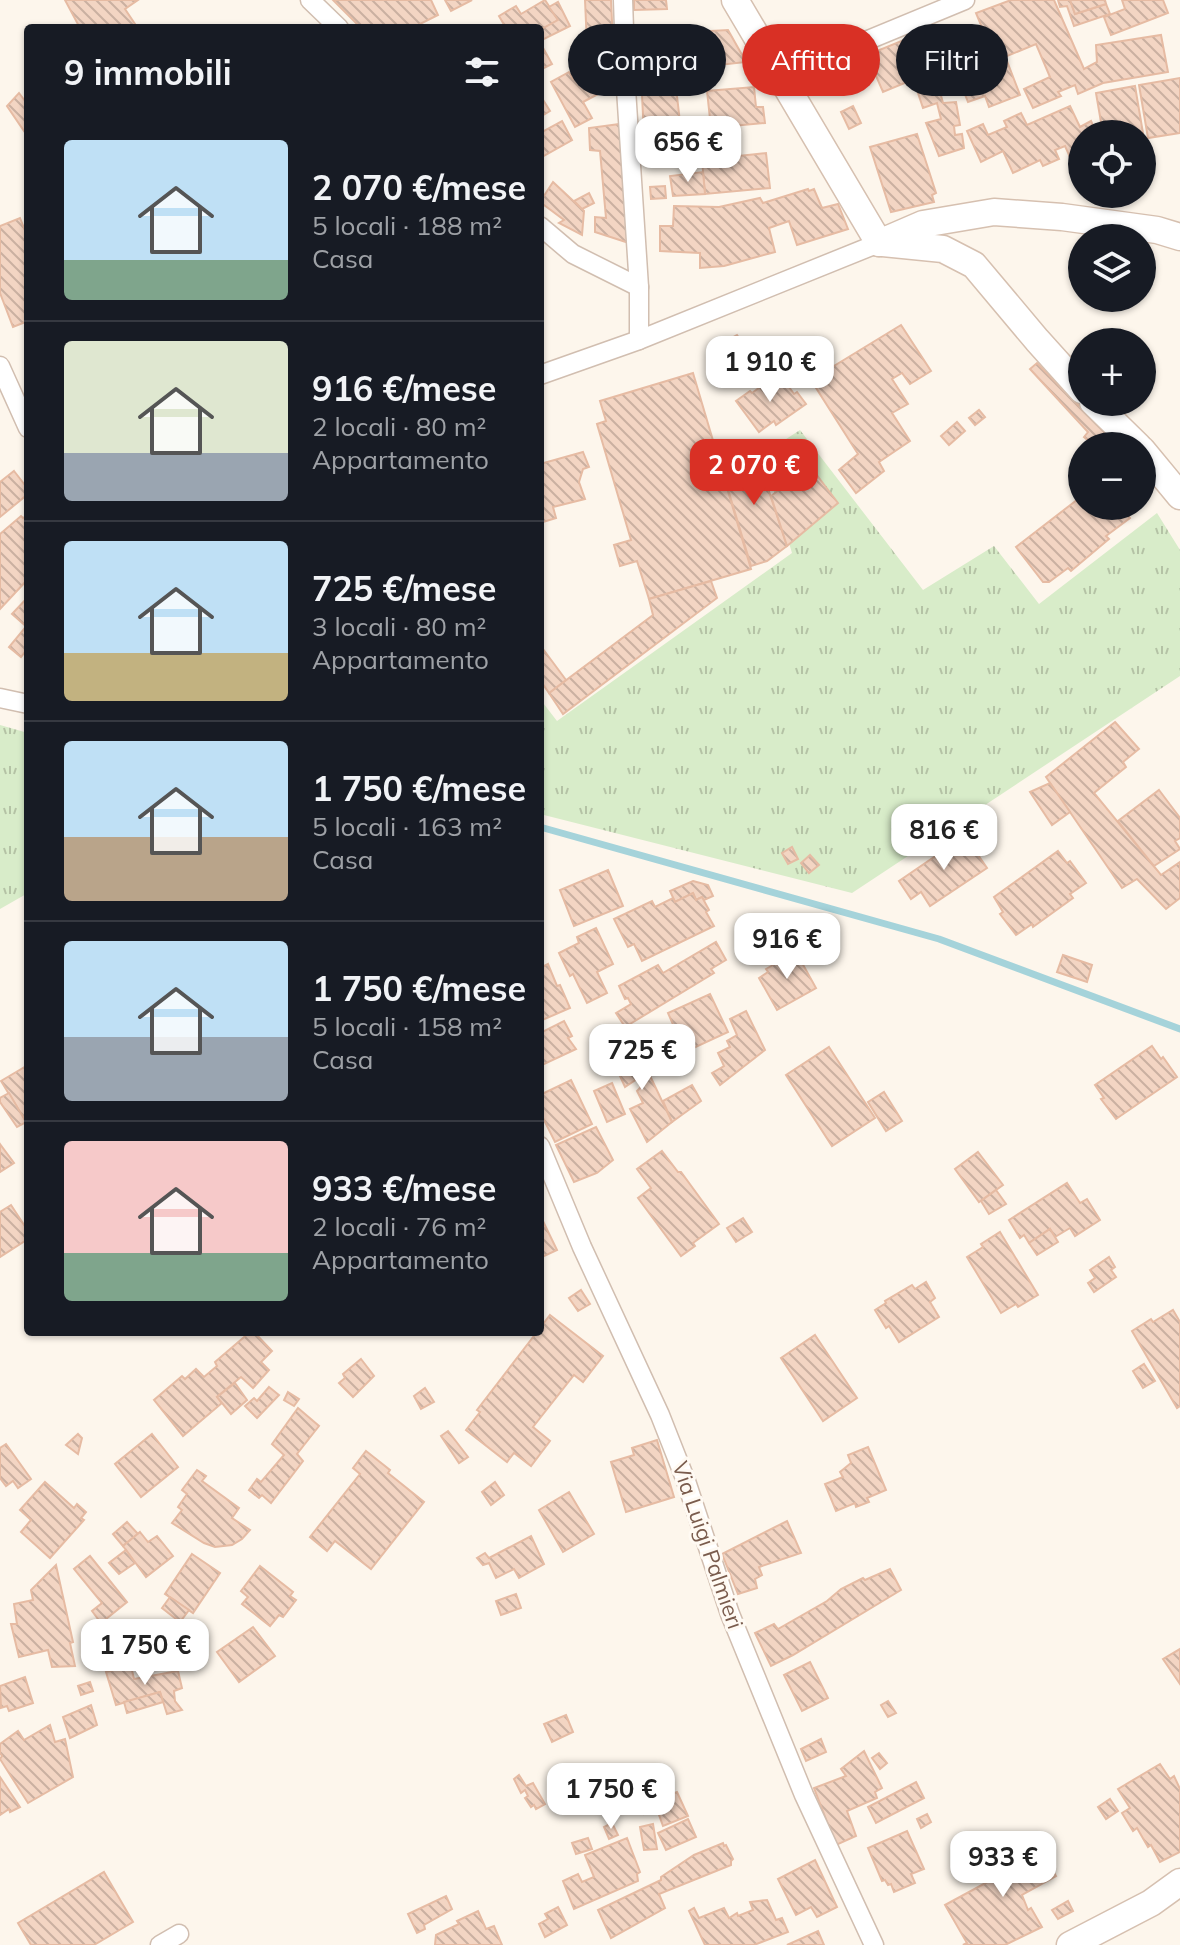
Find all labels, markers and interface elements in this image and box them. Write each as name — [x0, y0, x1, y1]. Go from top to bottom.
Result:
chip: Compra — [568, 24, 726, 96]
chip: Affitta — [742, 24, 880, 96]
chip: Filtri — [896, 24, 1008, 96]
icon: filters — [460, 50, 504, 94]
text: 9 immobili — [64, 51, 232, 94]
pin: 656 € — [632, 116, 744, 184]
map controls — [1068, 120, 1156, 520]
button: locate — [1068, 120, 1156, 208]
text: 656 € — [653, 125, 723, 158]
text: 2 070 €/mese — [312, 166, 526, 209]
icon: home — [128, 172, 224, 268]
text: 5 locali · 188 m² — [312, 209, 502, 242]
button: layers — [1068, 224, 1156, 312]
text: Casa — [312, 242, 373, 275]
button: + — [1068, 328, 1156, 416]
pin: 1 910 € — [696, 336, 844, 404]
text: 1 910 € — [724, 345, 816, 378]
text: 916 €/mese — [312, 367, 496, 410]
icon: home — [128, 373, 224, 469]
text: 2 locali · 80 m² — [312, 410, 486, 443]
button: − — [1068, 432, 1156, 520]
pin: 2 070 € — [680, 439, 828, 507]
text: Appartamento — [312, 443, 489, 476]
text: 2 070 € — [708, 448, 800, 481]
text: 725 €/mese — [312, 567, 496, 610]
icon: home — [128, 573, 224, 669]
text: 3 locali · 80 m² — [312, 610, 486, 643]
text: Appartamento — [312, 643, 489, 676]
text: 1 750 €/mese — [312, 767, 526, 810]
icon: home — [128, 773, 224, 869]
pin: 816 € — [888, 804, 1000, 872]
text: 5 locali · 163 m² — [312, 810, 502, 843]
text: 816 € — [909, 813, 979, 846]
text: Casa — [312, 843, 373, 876]
pin: 916 € — [731, 913, 843, 981]
text: 916 € — [752, 922, 822, 955]
text: 1 750 €/mese — [312, 967, 526, 1010]
icon: home — [128, 973, 224, 1069]
text: 5 locali · 158 m² — [312, 1010, 502, 1043]
pin: 725 € — [586, 1024, 698, 1092]
text: 725 € — [607, 1033, 677, 1066]
text: Casa — [312, 1043, 373, 1076]
text: 933 €/mese — [312, 1167, 496, 1210]
icon: home — [128, 1173, 224, 1269]
text: 2 locali · 76 m² — [312, 1210, 486, 1243]
text: Appartamento — [312, 1243, 489, 1276]
street label: Via Luigi Palmieri — [666, 1457, 750, 1633]
pin: 1 750 € — [71, 1619, 219, 1687]
text: 1 750 € — [99, 1628, 191, 1661]
pin: 1 750 € — [537, 1763, 685, 1831]
text: 1 750 € — [565, 1772, 657, 1805]
pin: 933 € — [947, 1831, 1059, 1899]
text: 933 € — [968, 1840, 1038, 1873]

